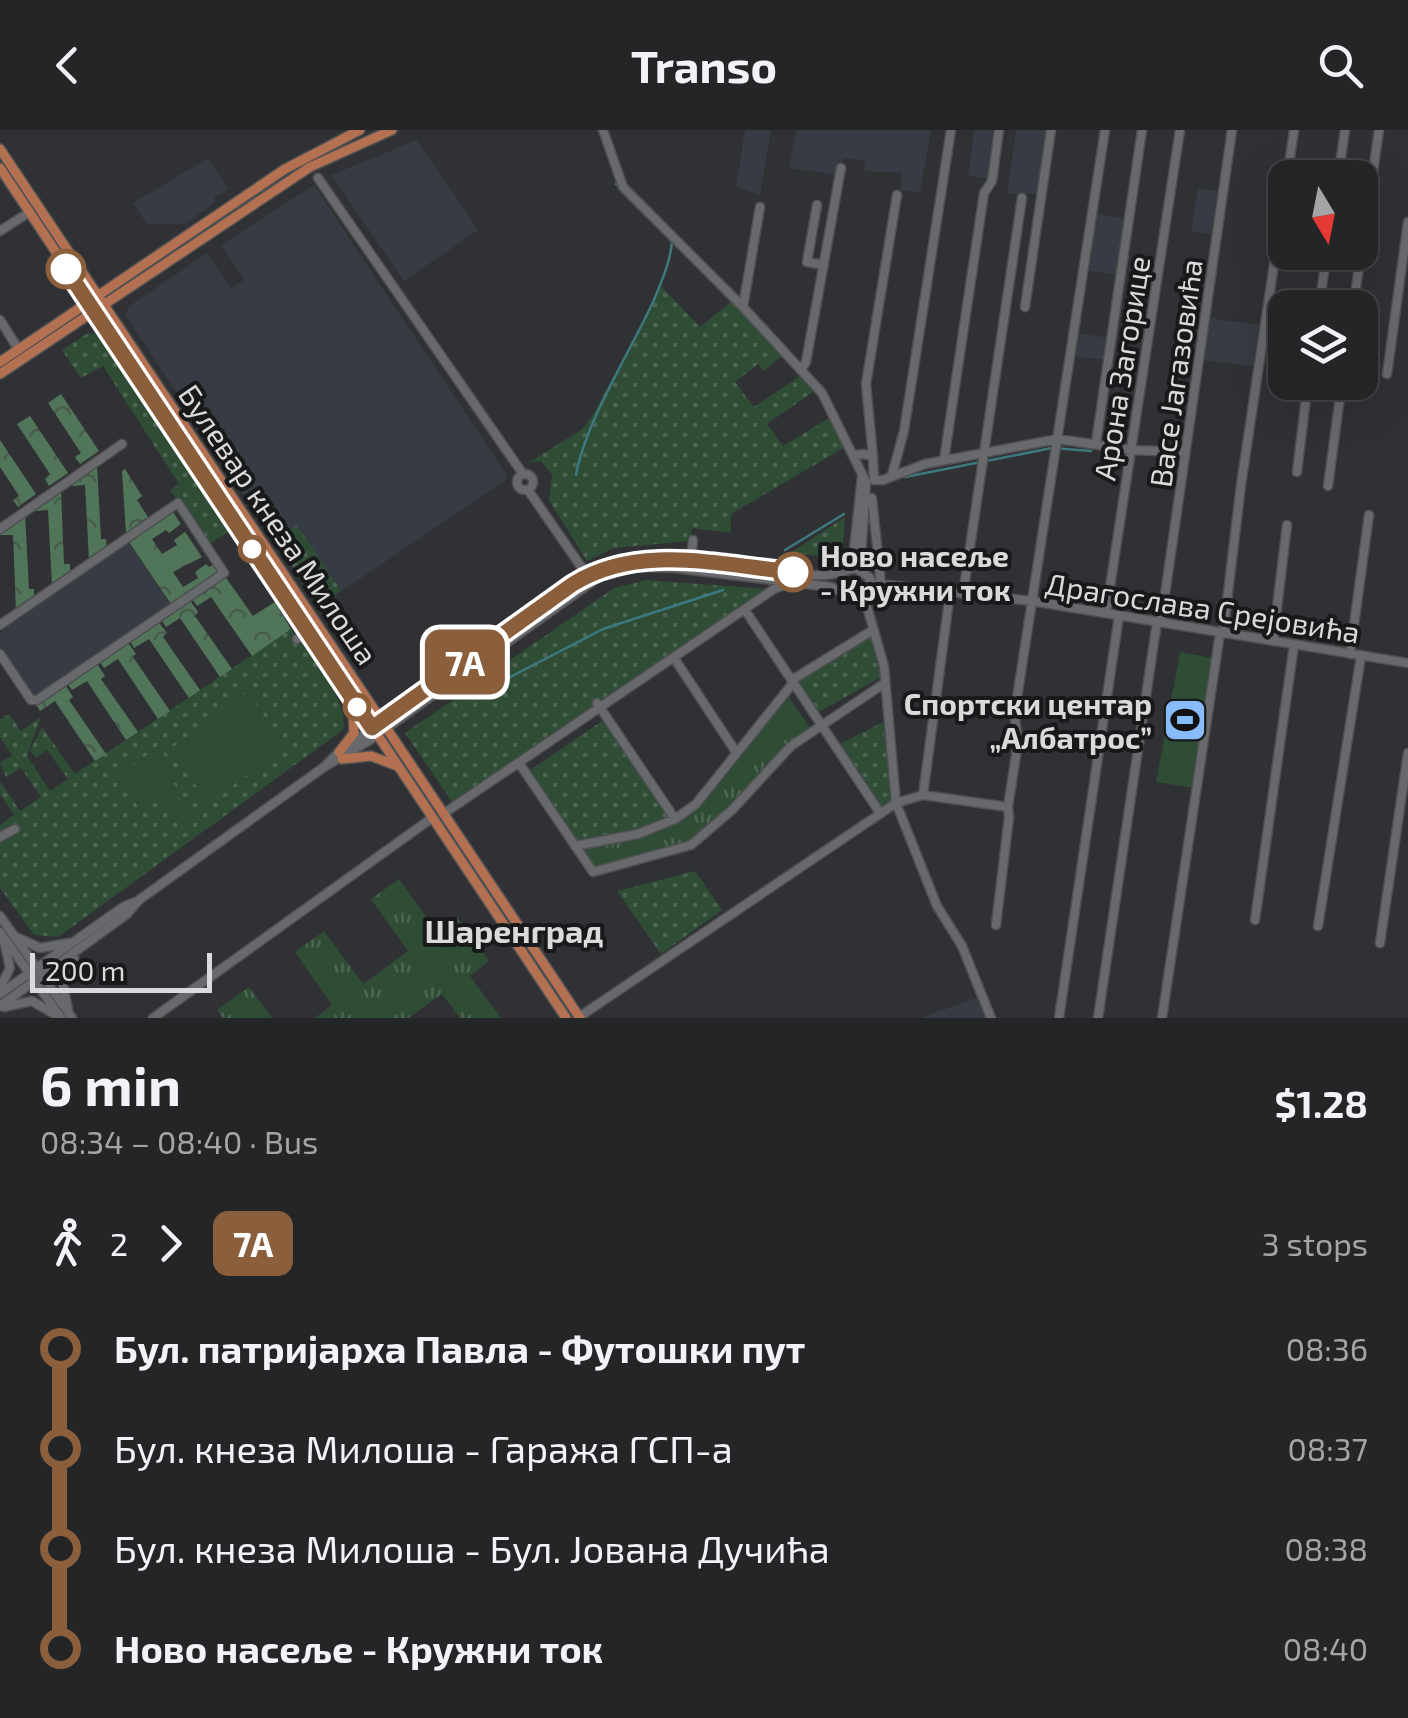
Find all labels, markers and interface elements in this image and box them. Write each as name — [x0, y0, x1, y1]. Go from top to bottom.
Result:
icon: back — [40, 38, 95, 93]
text: Transo — [631, 38, 777, 92]
icon: search — [1313, 38, 1368, 93]
north arrow — [1268, 160, 1378, 270]
map controls — [1268, 160, 1378, 400]
unlabelled marker — [47, 250, 85, 288]
street label: Арона Загорице — [1085, 253, 1157, 483]
street label: Васе Јагазовића — [1141, 257, 1209, 489]
button: layers — [1268, 290, 1378, 400]
street label: Булевар кнеза Милоша — [171, 377, 386, 671]
unlabelled marker — [239, 536, 265, 562]
place label: Ново насеље - Кружни ток — [820, 537, 1011, 608]
marker: Ново насеље - Кружни ток — [774, 553, 812, 591]
street label: Драгослава Срејовића — [1043, 564, 1363, 650]
line badge: 7A — [420, 630, 510, 694]
text: 7A — [445, 641, 485, 683]
place label: Спортски центар „Албатрос” — [904, 685, 1152, 755]
unlabelled marker — [344, 694, 370, 720]
sports icon: Спортски центар „Албатрос” — [1162, 697, 1208, 743]
district label: Шаренград — [424, 911, 604, 949]
scale bar — [30, 948, 212, 993]
text: 200 m — [45, 953, 125, 987]
text: 6 min — [40, 1051, 181, 1117]
text: $1.28 — [1275, 1080, 1368, 1126]
text: 08:34 – 08:40 · Bus — [40, 1122, 318, 1160]
icon: walk — [40, 1216, 95, 1271]
icon: forward — [143, 1216, 198, 1271]
text: 7A — [233, 1222, 273, 1264]
text: 2 — [110, 1224, 128, 1262]
text: 3 stops — [1262, 1224, 1368, 1262]
text: Бул. патријарха Павла - Футошки пут — [114, 1325, 805, 1371]
text: 08:36 — [1286, 1329, 1368, 1367]
text: Бул. кнеза Милоша - Гаража ГСП-а — [114, 1425, 733, 1471]
text: 08:37 — [1288, 1429, 1368, 1467]
text: Бул. кнеза Милоша - Бул. Јована Дучића — [114, 1525, 830, 1571]
text: 08:38 — [1285, 1529, 1368, 1567]
text: Ново насеље - Кружни ток — [114, 1625, 603, 1671]
text: 08:40 — [1283, 1629, 1368, 1667]

